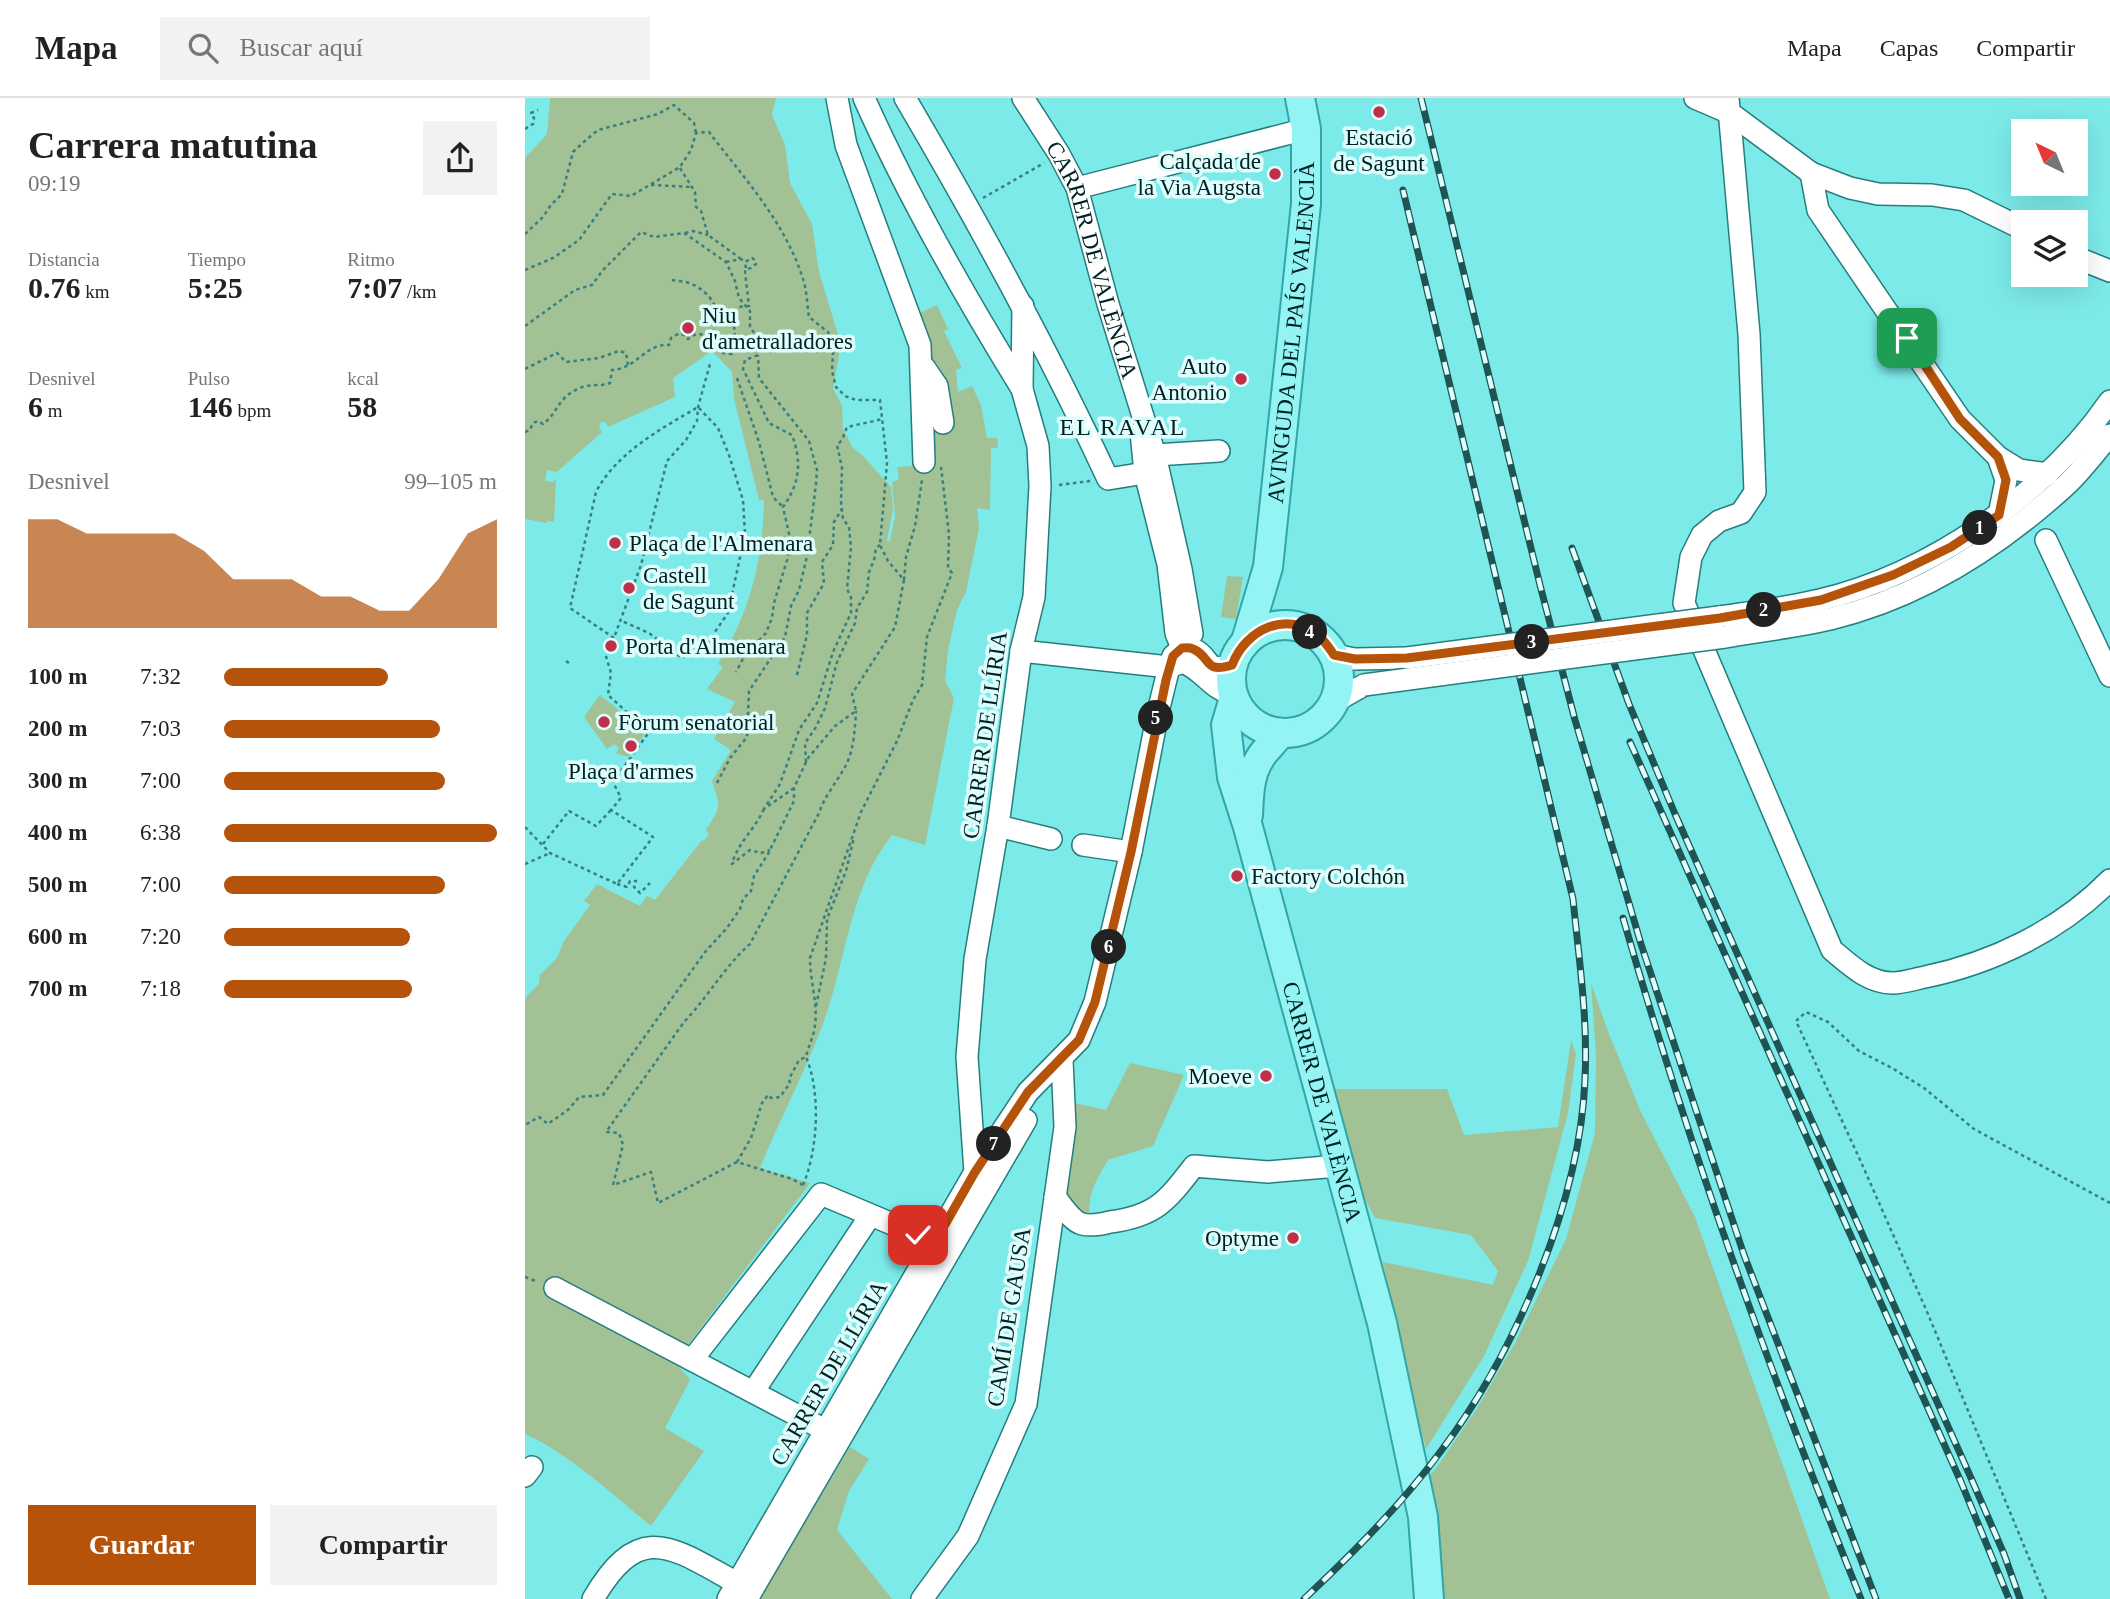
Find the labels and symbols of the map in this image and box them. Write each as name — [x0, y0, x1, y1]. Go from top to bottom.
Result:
marker: Estació de Sagunt — [1371, 104, 1387, 120]
north arrow — [2011, 119, 2088, 196]
place label: Estació de Sagunt — [1333, 125, 1425, 176]
street label: CARRER DE VALÈNCIA — [1042, 136, 1143, 382]
place label: Calçada de la Via Augsta — [1138, 149, 1261, 200]
street label: AVINGUDA DEL PAÍS VALENCIÀ — [1262, 161, 1319, 504]
marker: Calçada de la Via Augsta — [1267, 166, 1283, 182]
place label: Niu d'ametralladores — [702, 303, 853, 354]
pin — [1877, 308, 1937, 368]
marker: Niu d'ametralladores — [680, 320, 696, 336]
place label: Auto Antonio — [1152, 354, 1227, 405]
marker: Auto Antonio — [1233, 371, 1249, 387]
district label: EL RAVAL — [1060, 414, 1186, 440]
pin: 1 — [1963, 510, 1997, 546]
place label: Plaça de l'Almenara — [629, 531, 813, 556]
marker: Plaça de l'Almenara — [607, 535, 623, 551]
place label: Castell de Sagunt — [643, 563, 735, 614]
marker: Castell de Sagunt — [621, 580, 637, 596]
pin: 2 — [1747, 592, 1781, 628]
pin: 4 — [1293, 614, 1327, 650]
pin: 3 — [1515, 624, 1549, 660]
street label: CARRER DE LLÍRIA — [958, 629, 1012, 841]
place label: Porta d'Almenara — [625, 634, 786, 659]
marker: Porta d'Almenara — [603, 638, 619, 654]
pin: 5 — [1139, 700, 1173, 736]
place label: Fòrum senatorial — [618, 710, 775, 735]
marker: Fòrum senatorial — [596, 714, 612, 730]
marker: Plaça d'armes — [623, 738, 639, 754]
place label: Plaça d'armes — [568, 759, 694, 784]
place label: Factory Colchón — [1251, 864, 1405, 889]
marker: Factory Colchón — [1229, 868, 1245, 884]
pin: 6 — [1091, 930, 1127, 964]
street label: CARRER DE VALÈNCIA — [1278, 979, 1367, 1226]
place label: Moeve — [1188, 1064, 1252, 1089]
marker: Moeve — [1258, 1068, 1274, 1084]
pin: 7 — [977, 1126, 1011, 1162]
pin — [888, 1205, 948, 1265]
street label: CAMÍ DE GAUSA — [982, 1225, 1036, 1409]
place label: Optyme — [1205, 1226, 1279, 1251]
marker: Optyme — [1285, 1230, 1301, 1246]
street label: CARRER DE LLÍRIA — [766, 1276, 892, 1470]

